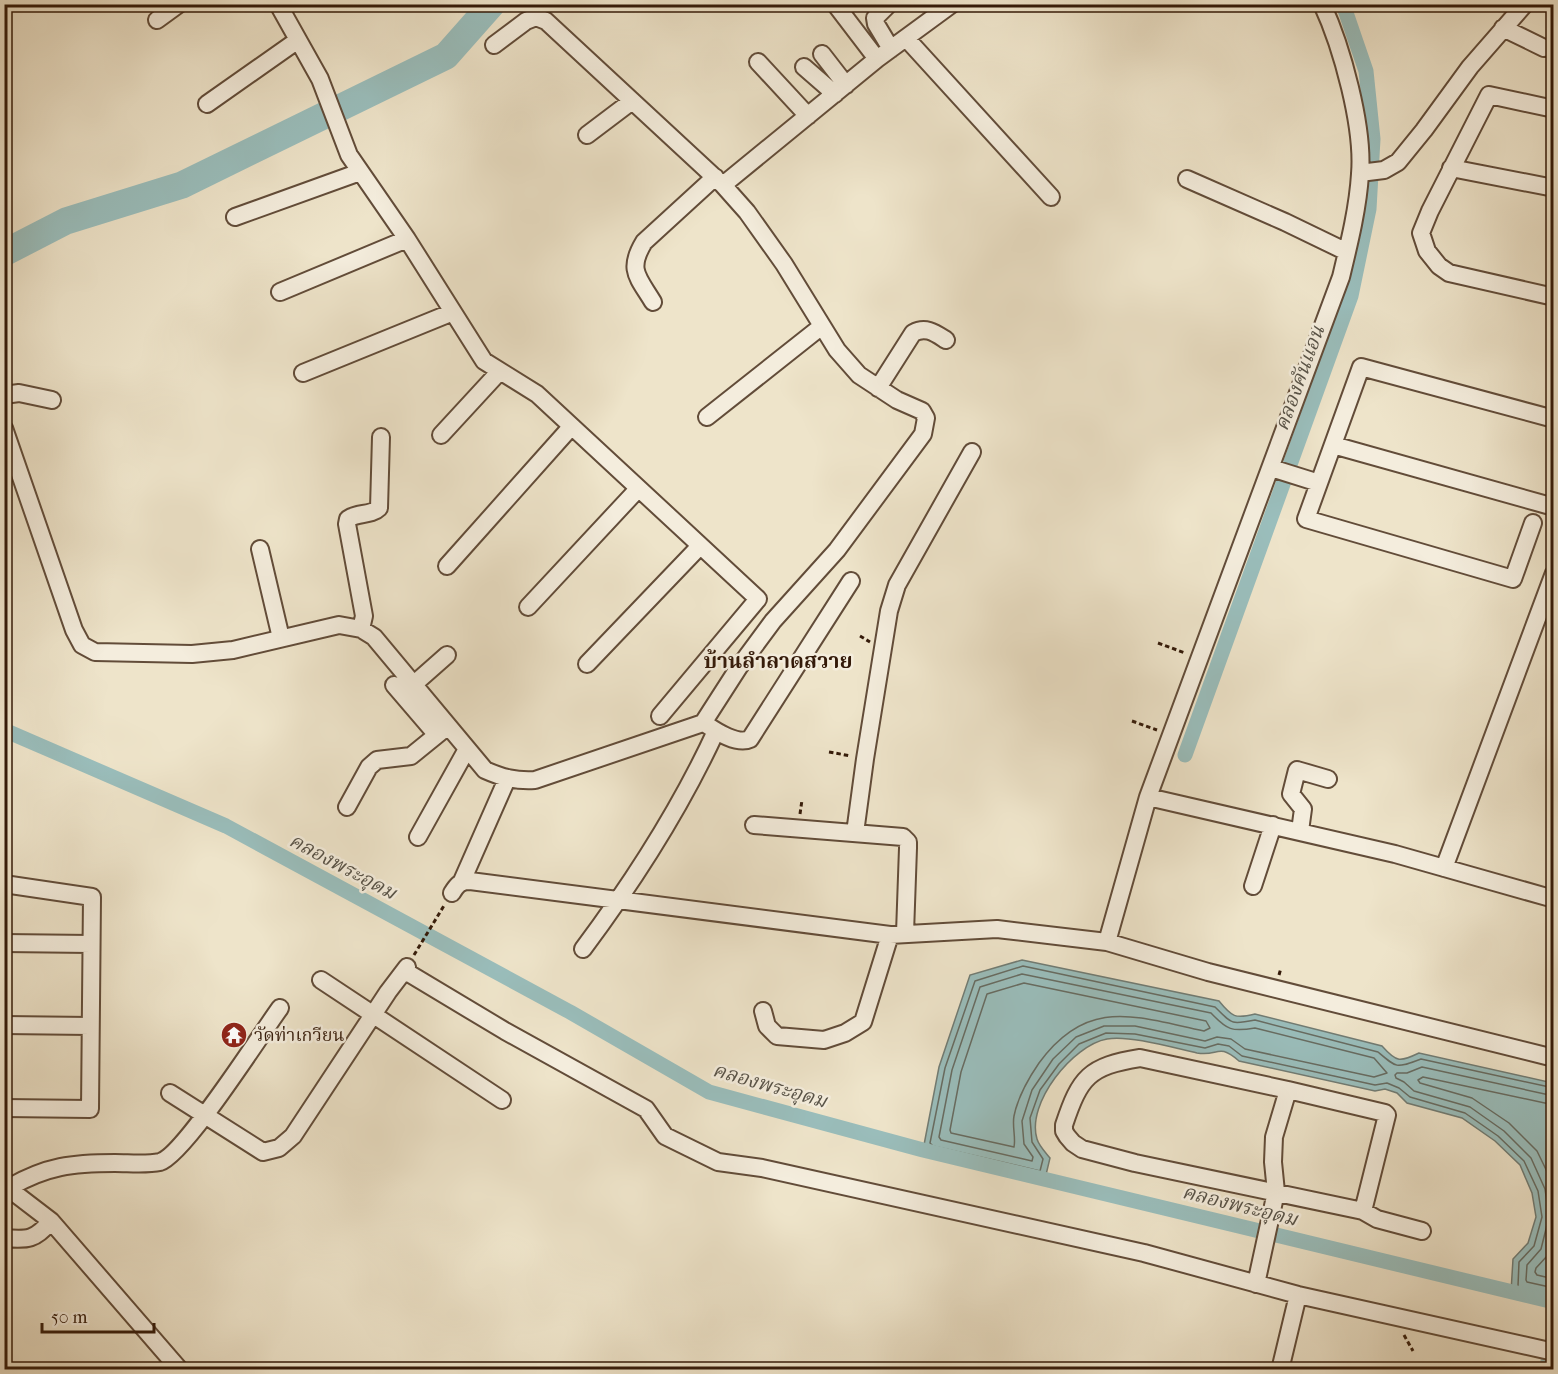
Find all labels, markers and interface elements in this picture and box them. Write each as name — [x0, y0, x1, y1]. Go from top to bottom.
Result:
water label: คลองคันแอน — [1270, 322, 1329, 434]
district label: บ้านลำลาดสวาย — [703, 649, 853, 673]
water label: คลองพระอุดม — [285, 829, 401, 906]
temple icon: วัดท่าเกวียน — [219, 1020, 249, 1050]
place label: วัดท่าเกวียน — [254, 1025, 345, 1046]
water label: คลองพระอุดม — [710, 1058, 831, 1114]
water label: คลองพระอุดม — [1180, 1180, 1301, 1232]
scale bar — [42, 1296, 154, 1334]
text: 50 m — [51, 1307, 88, 1328]

